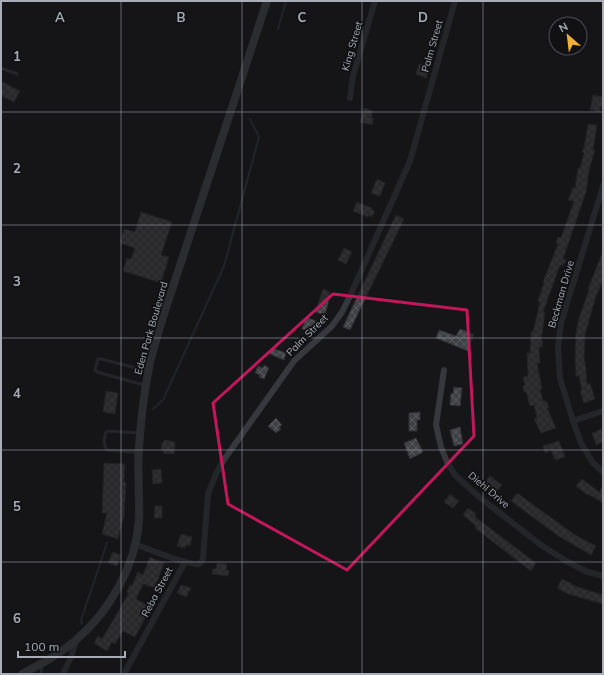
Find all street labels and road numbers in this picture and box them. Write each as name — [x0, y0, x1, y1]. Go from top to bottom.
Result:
street label: Palm Street — [418, 18, 446, 74]
street label: King Street — [339, 19, 365, 72]
street label: Beckman Drive — [545, 259, 577, 329]
street label: Eden Park Boulevard — [131, 280, 171, 376]
street label: Palm Street — [283, 311, 331, 359]
street label: Diehl Drive — [466, 469, 512, 511]
street label: Reba Street — [138, 564, 176, 619]

